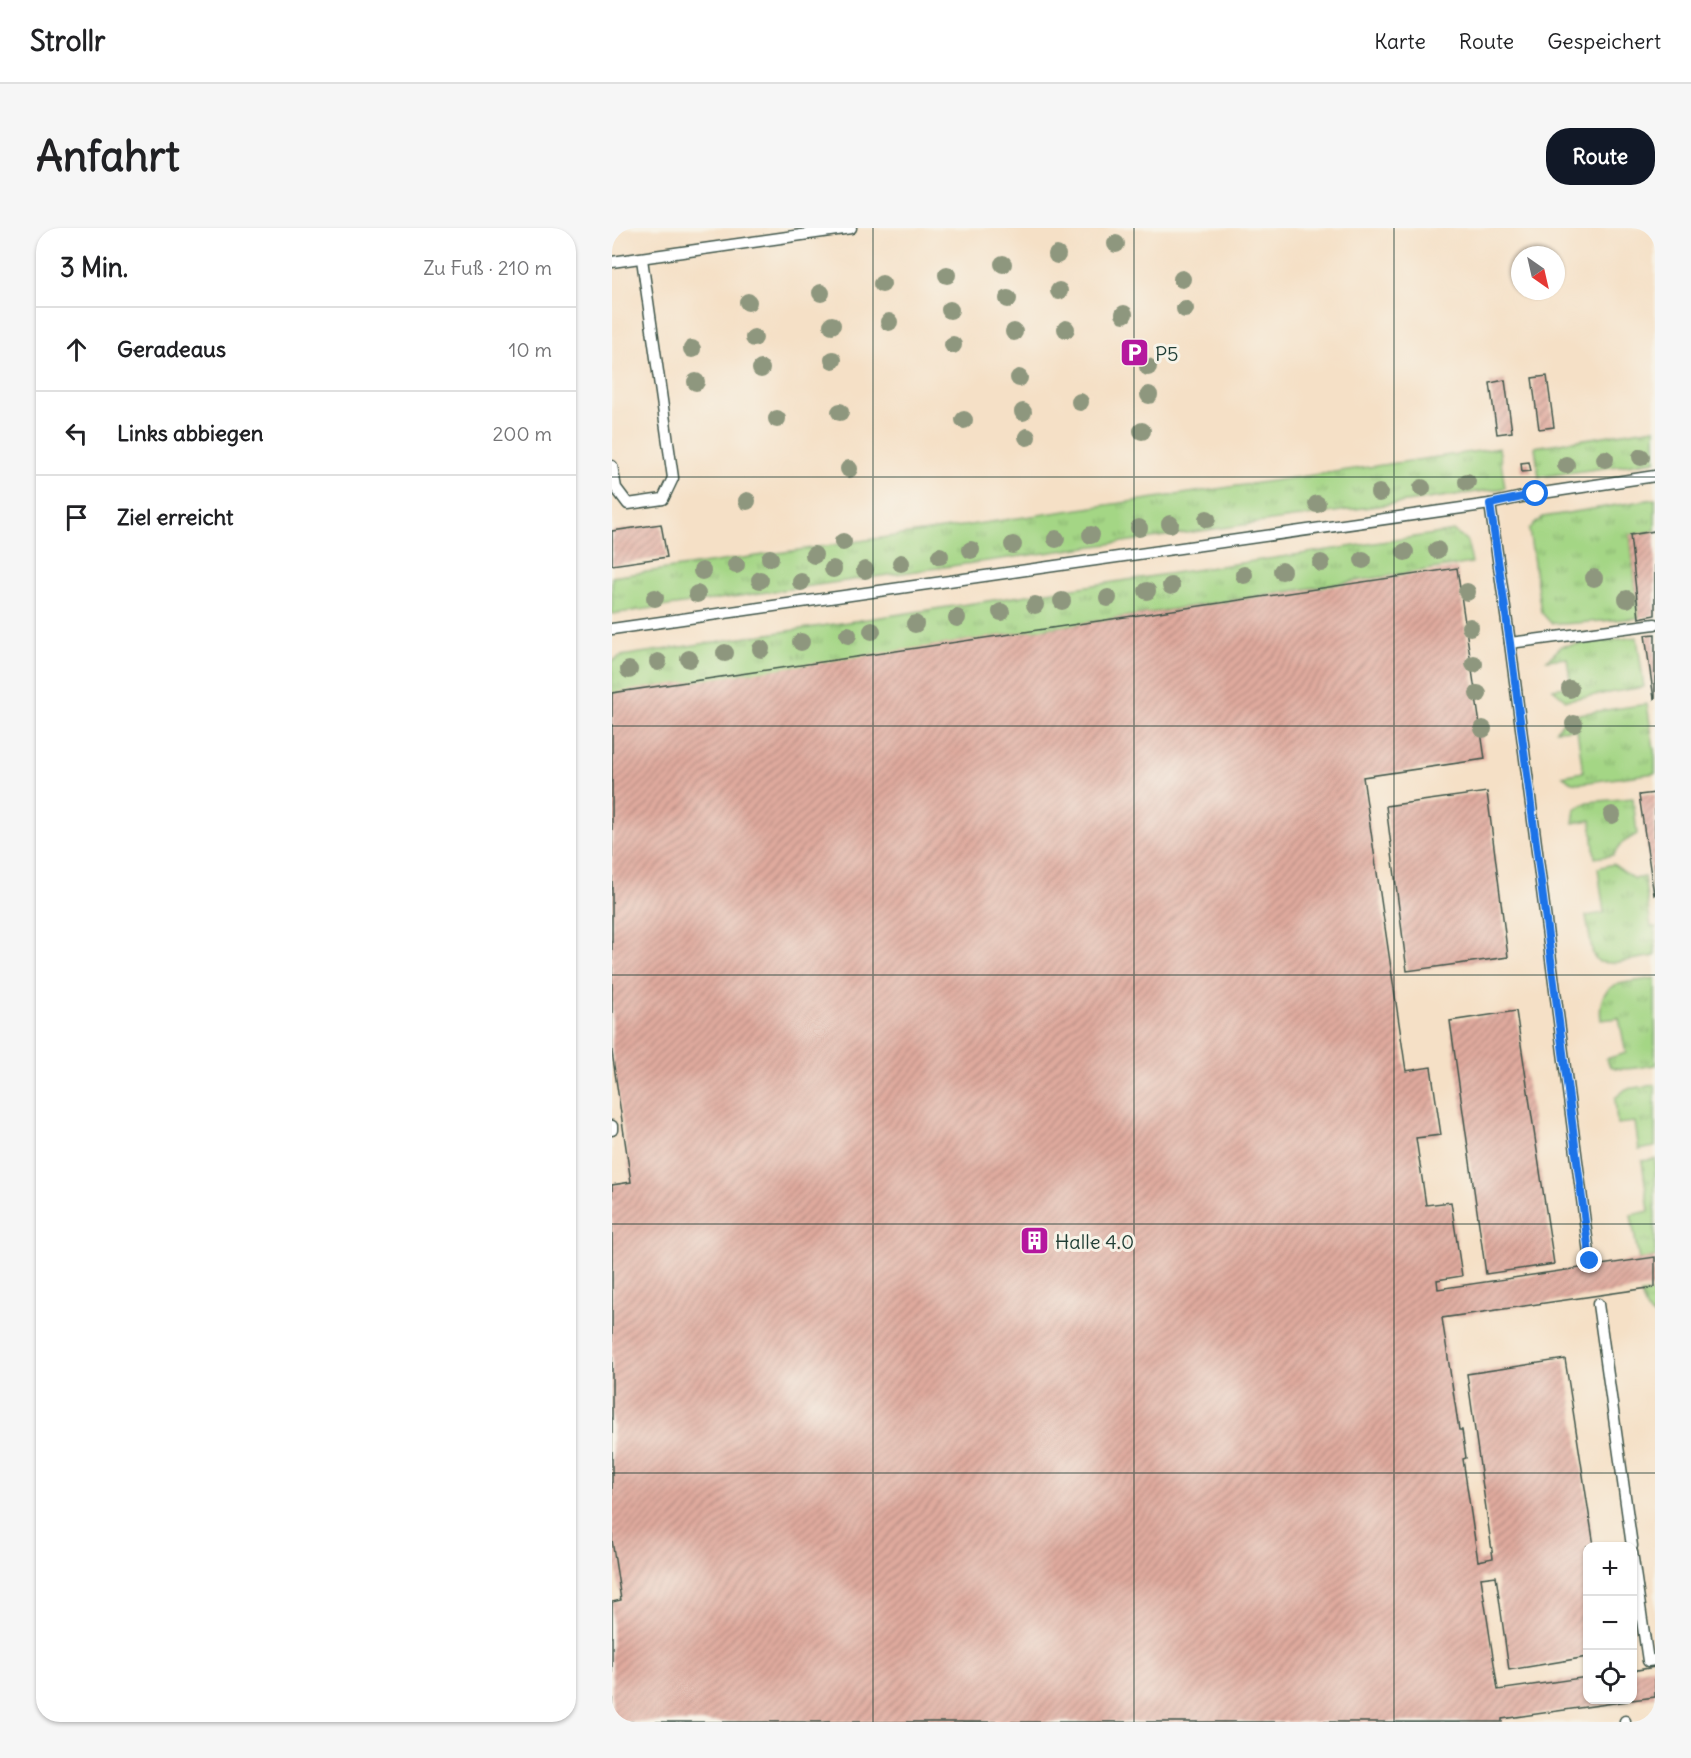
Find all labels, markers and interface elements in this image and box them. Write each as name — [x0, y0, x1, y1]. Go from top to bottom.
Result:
text: Strollr — [30, 23, 105, 59]
text: Karte — [1374, 28, 1426, 55]
text: Route — [1459, 28, 1514, 55]
text: Gespeichert — [1547, 28, 1661, 55]
button: Route — [1546, 128, 1655, 185]
text: Anfahrt — [36, 130, 180, 182]
north arrow — [1511, 246, 1565, 300]
text: 3 Min. — [60, 251, 128, 284]
text: Zu Fuß · 210 m — [423, 255, 552, 280]
icon: ahead — [60, 333, 93, 366]
text: Geradeaus — [117, 335, 226, 363]
text: 10 m — [509, 337, 552, 362]
parking icon: P5 — [1118, 337, 1150, 369]
place label: P5 — [1155, 341, 1179, 366]
icon: left — [60, 417, 93, 450]
text: Links abbiegen — [117, 419, 264, 447]
text: 200 m — [492, 421, 552, 446]
route start — [1522, 480, 1548, 506]
icon: arrive — [60, 501, 93, 534]
text: Ziel erreicht — [117, 503, 234, 531]
building icon: Halle 4.0 — [1018, 1225, 1050, 1257]
place label: Halle 4.0 — [1055, 1229, 1134, 1254]
route end — [1576, 1247, 1602, 1273]
map controls — [1583, 1542, 1637, 1704]
button: + — [1583, 1542, 1637, 1596]
button: − — [1583, 1596, 1637, 1650]
button: locate — [1583, 1650, 1637, 1704]

